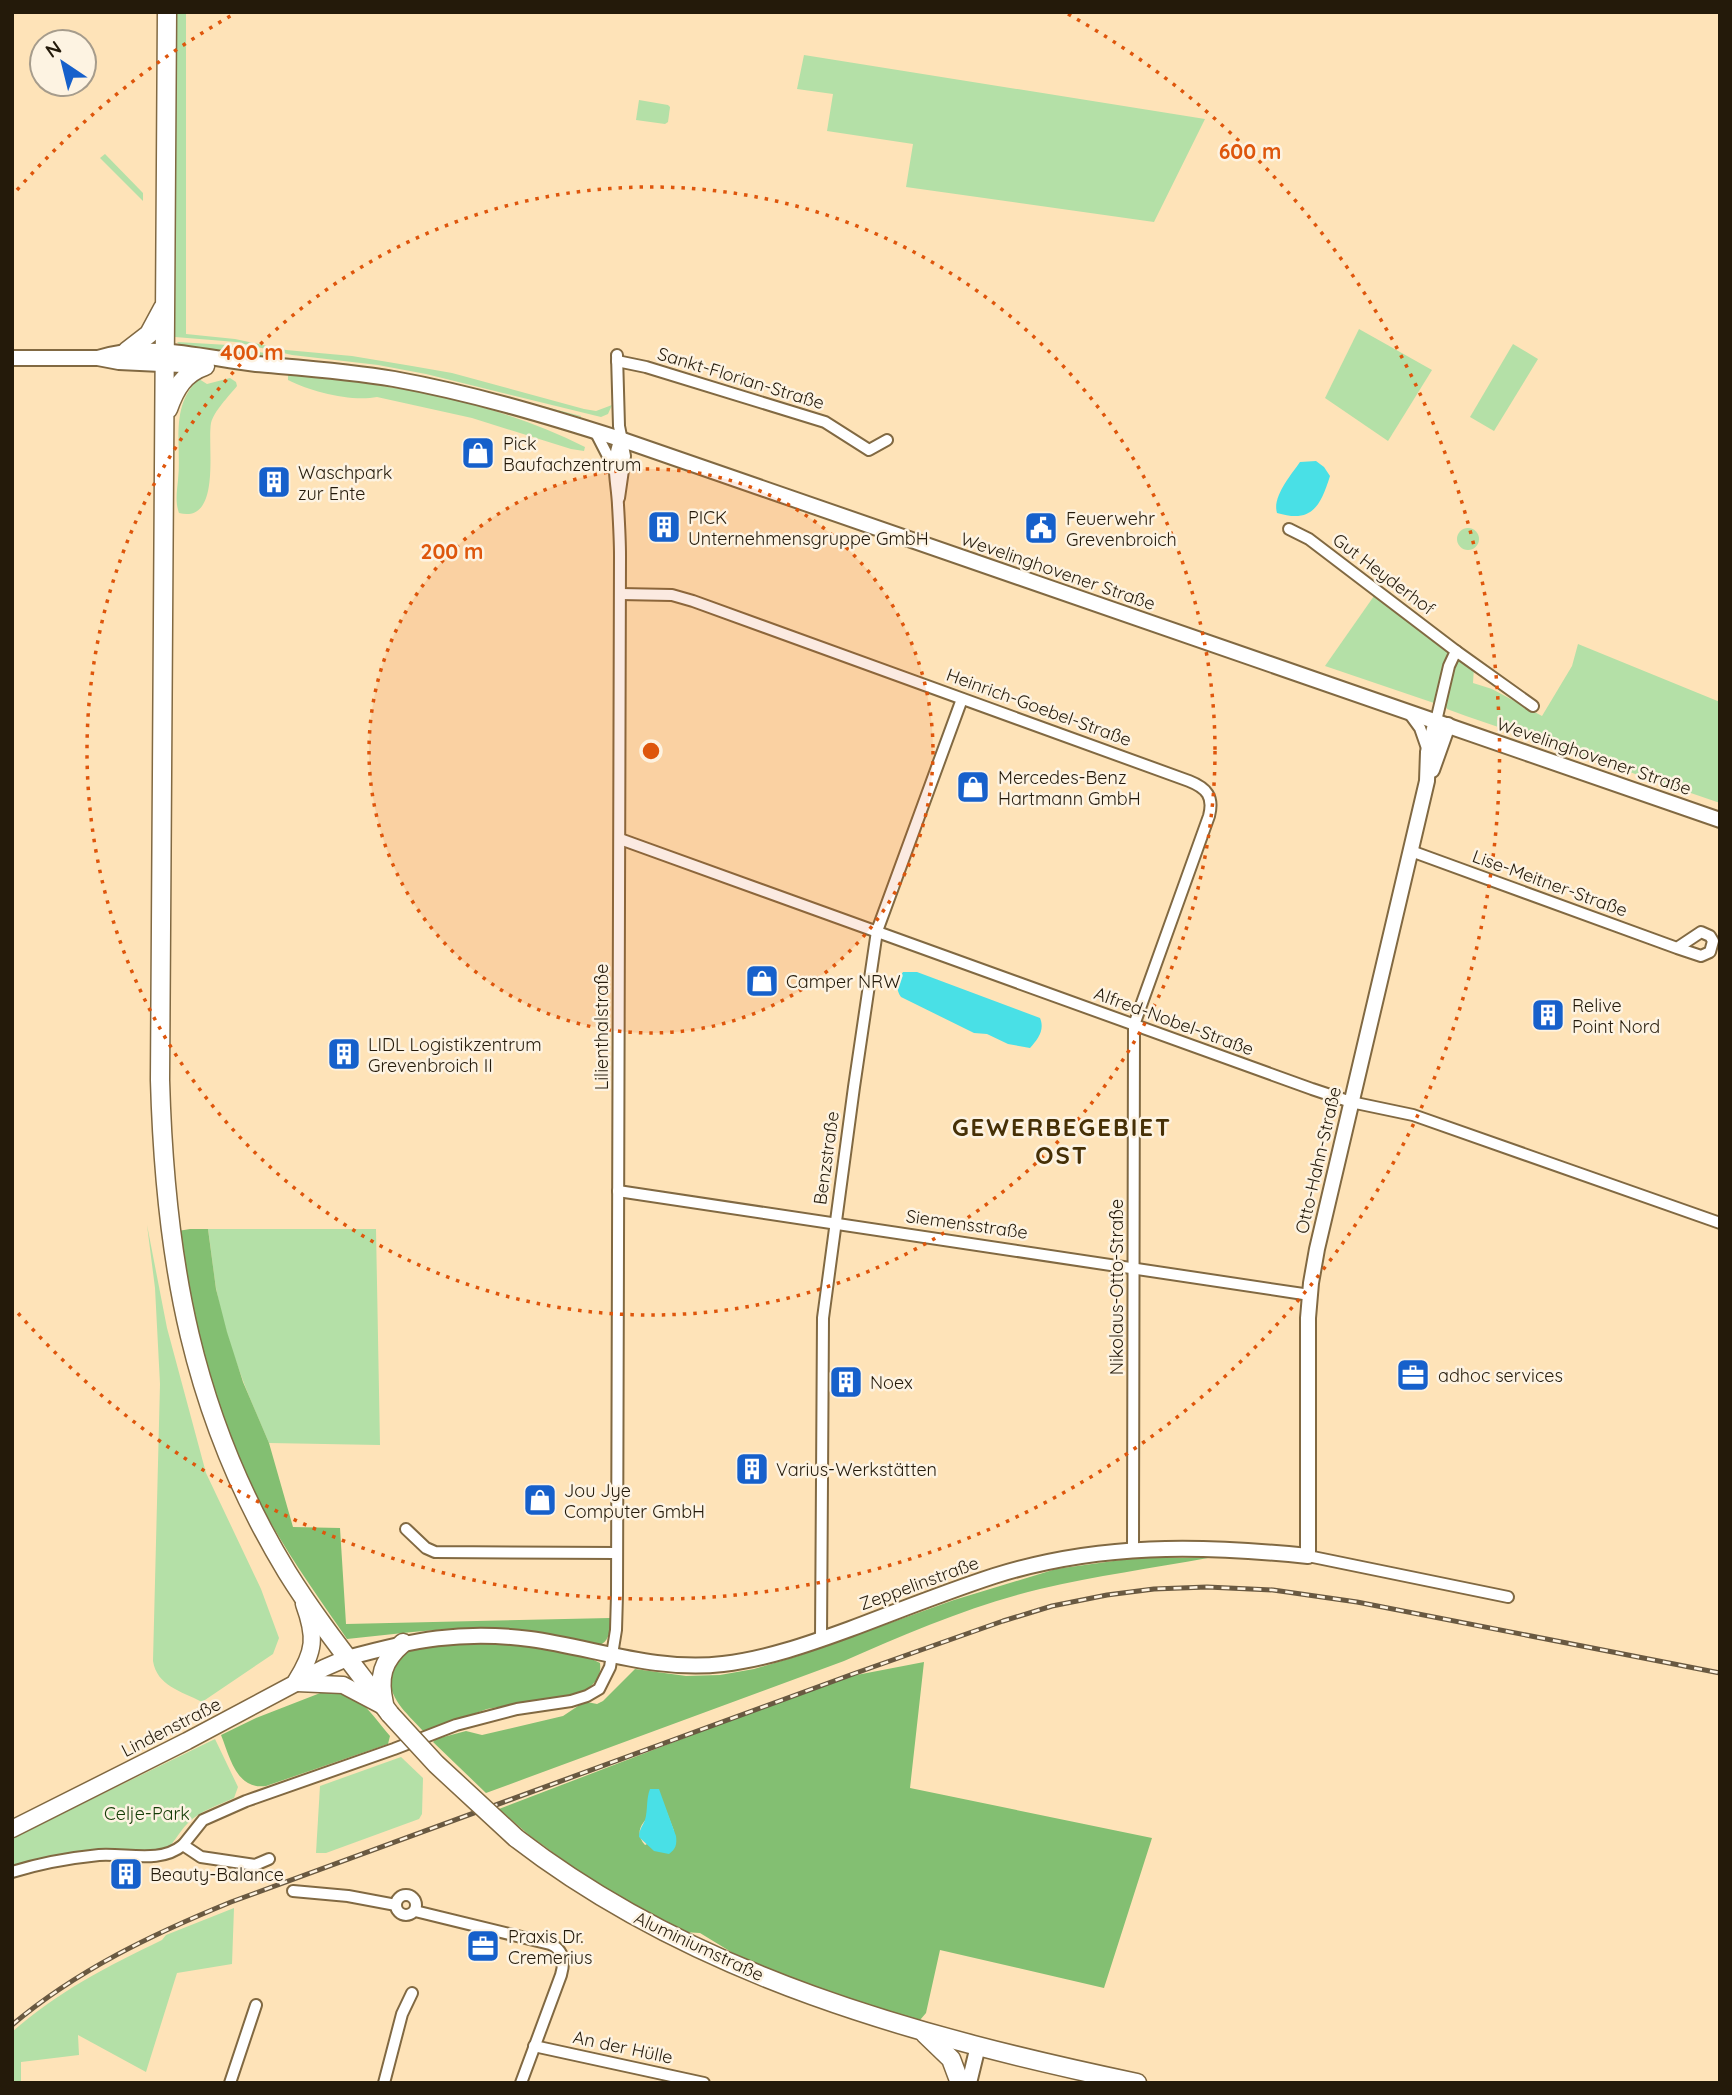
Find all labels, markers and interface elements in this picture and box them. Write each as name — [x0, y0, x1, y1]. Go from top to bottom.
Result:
north arrow — [28, 28, 98, 98]
text: N — [41, 35, 66, 63]
text: 600 m — [1219, 138, 1281, 164]
text: 400 m — [220, 339, 284, 365]
street label: Sankt-Florian-Straße — [655, 342, 827, 414]
place label: Pick Baufachzentrum — [503, 432, 641, 476]
shop icon: Pick Baufachzentrum — [459, 434, 497, 472]
place label: Waschpark zur Ente — [298, 461, 393, 505]
building icon: Waschpark zur Ente — [255, 463, 293, 501]
place label: PICK Unternehmensgruppe GmbH — [688, 506, 929, 550]
place label: Feuerwehr Grevenbroich — [1066, 507, 1177, 551]
building icon: PICK Unternehmensgruppe GmbH — [645, 508, 683, 546]
public building icon: Feuerwehr Grevenbroich — [1022, 509, 1060, 547]
street label: Wevelinghovener Straße — [958, 527, 1158, 615]
street label: Gut Heyderhof — [1328, 528, 1440, 620]
text: 200 m — [421, 538, 483, 564]
street label: Heinrich-Goebel-Straße — [943, 663, 1135, 751]
street label: Wevelinghovener Straße — [1494, 712, 1694, 800]
centre of rings — [639, 739, 663, 763]
place label: Mercedes-Benz Hartmann GmbH — [998, 766, 1141, 810]
shop icon: Mercedes-Benz Hartmann GmbH — [954, 768, 992, 806]
street label: Lise-Meitner-Straße — [1469, 844, 1631, 922]
shop icon: Camper NRW — [743, 962, 781, 1000]
street label: Lilienthalstraße — [590, 964, 613, 1090]
place label: Camper NRW — [786, 970, 901, 993]
street label: Alfred-Nobel-Straße — [1091, 981, 1257, 1061]
place label: Relive Point Nord — [1572, 994, 1660, 1038]
building icon: Relive Point Nord — [1529, 996, 1567, 1034]
place label: LIDL Logistikzentrum Grevenbroich II — [368, 1033, 542, 1077]
building icon: LIDL Logistikzentrum Grevenbroich II — [325, 1035, 363, 1073]
street label: Otto-Hahn-Straße — [1290, 1084, 1346, 1236]
street label: Benzstraße — [808, 1110, 844, 1206]
district label: GEWERBEGEBIET OST — [952, 1112, 1172, 1170]
street label: Nikolaus-Otto-Straße — [1105, 1199, 1128, 1375]
street label: Siemensstraße — [905, 1204, 1029, 1244]
office icon: adhoc services — [1394, 1356, 1432, 1394]
building icon: Noex — [827, 1363, 865, 1401]
place label: adhoc services — [1438, 1364, 1563, 1387]
place label: Noex — [870, 1371, 913, 1394]
building icon: Varius-Werkstätten — [733, 1450, 771, 1488]
place label: Varius-Werkstätten — [776, 1458, 937, 1481]
place label: Jou Jye Computer GmbH — [564, 1479, 705, 1523]
shop icon: Jou Jye Computer GmbH — [521, 1481, 559, 1519]
street label: Zeppelinstraße — [856, 1551, 982, 1615]
street label: Lindenstraße — [117, 1692, 225, 1762]
park label: Celje-Park — [104, 1802, 190, 1825]
building icon: Beauty-Balance — [107, 1855, 145, 1893]
place label: Beauty-Balance — [150, 1863, 284, 1886]
street label: Aluminiumstraße — [631, 1906, 767, 1986]
place label: Praxis Dr. Cremerius — [508, 1925, 593, 1969]
office icon: Praxis Dr. Cremerius — [464, 1927, 502, 1965]
street label: An der Hülle — [571, 2025, 675, 2069]

